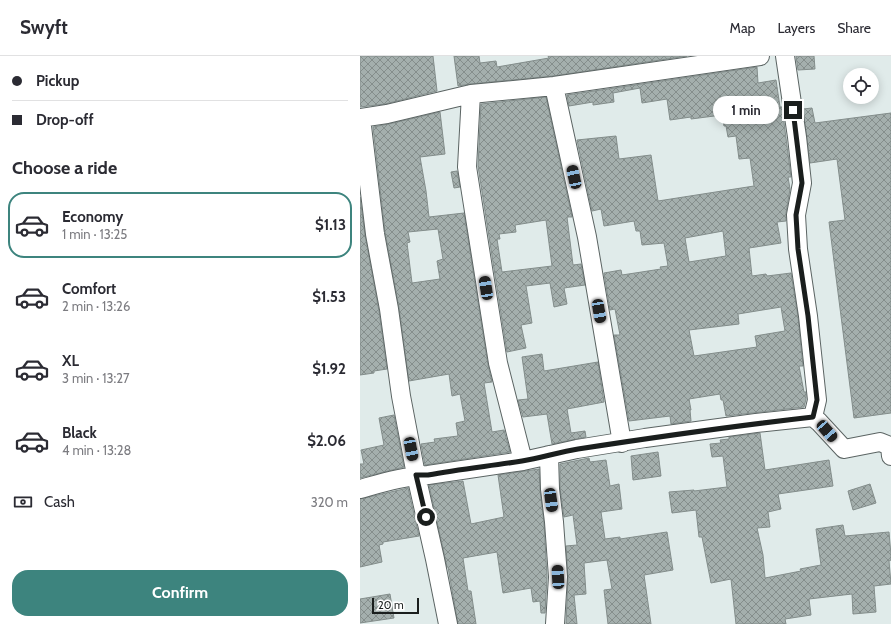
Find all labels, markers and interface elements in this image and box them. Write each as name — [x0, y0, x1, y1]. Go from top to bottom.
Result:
text: Swyft — [20, 16, 68, 39]
text: Map — [730, 19, 755, 37]
text: Layers — [777, 19, 815, 37]
text: Share — [837, 19, 871, 37]
map controls — [843, 68, 879, 104]
button: locate — [843, 68, 879, 104]
text: Pickup — [36, 72, 79, 90]
callout: 1 min — [713, 96, 779, 124]
route end — [784, 101, 802, 119]
text: 1 min — [731, 102, 761, 118]
text: Drop-off — [36, 111, 94, 129]
text: Choose a ride — [12, 157, 117, 179]
car — [566, 164, 582, 190]
icon: car — [14, 207, 50, 243]
text: Economy — [62, 208, 123, 226]
text: $1.13 — [315, 216, 346, 234]
text: 1 min · 13:25 — [62, 226, 127, 242]
car — [478, 275, 494, 301]
icon: car — [14, 279, 50, 315]
text: Comfort — [62, 280, 116, 298]
text: $1.53 — [312, 288, 346, 306]
text: 2 min · 13:26 — [62, 298, 130, 314]
car — [591, 298, 607, 324]
icon: car — [14, 351, 50, 387]
text: XL — [62, 352, 79, 370]
text: $1.92 — [312, 360, 346, 378]
text: 3 min · 13:27 — [62, 370, 130, 386]
car — [815, 418, 839, 444]
icon: car — [14, 423, 50, 459]
text: Black — [62, 424, 97, 442]
text: $2.06 — [307, 432, 346, 450]
car — [403, 436, 419, 462]
text: 4 min · 13:28 — [62, 442, 131, 458]
car — [543, 487, 559, 513]
icon: cash — [12, 491, 34, 513]
text: Cash — [44, 493, 75, 511]
text: 320 m — [311, 494, 348, 510]
route start — [417, 508, 435, 526]
car — [551, 565, 565, 589]
button: Confirm — [12, 570, 348, 616]
scale bar — [372, 596, 419, 615]
text: 20 m — [378, 598, 404, 612]

